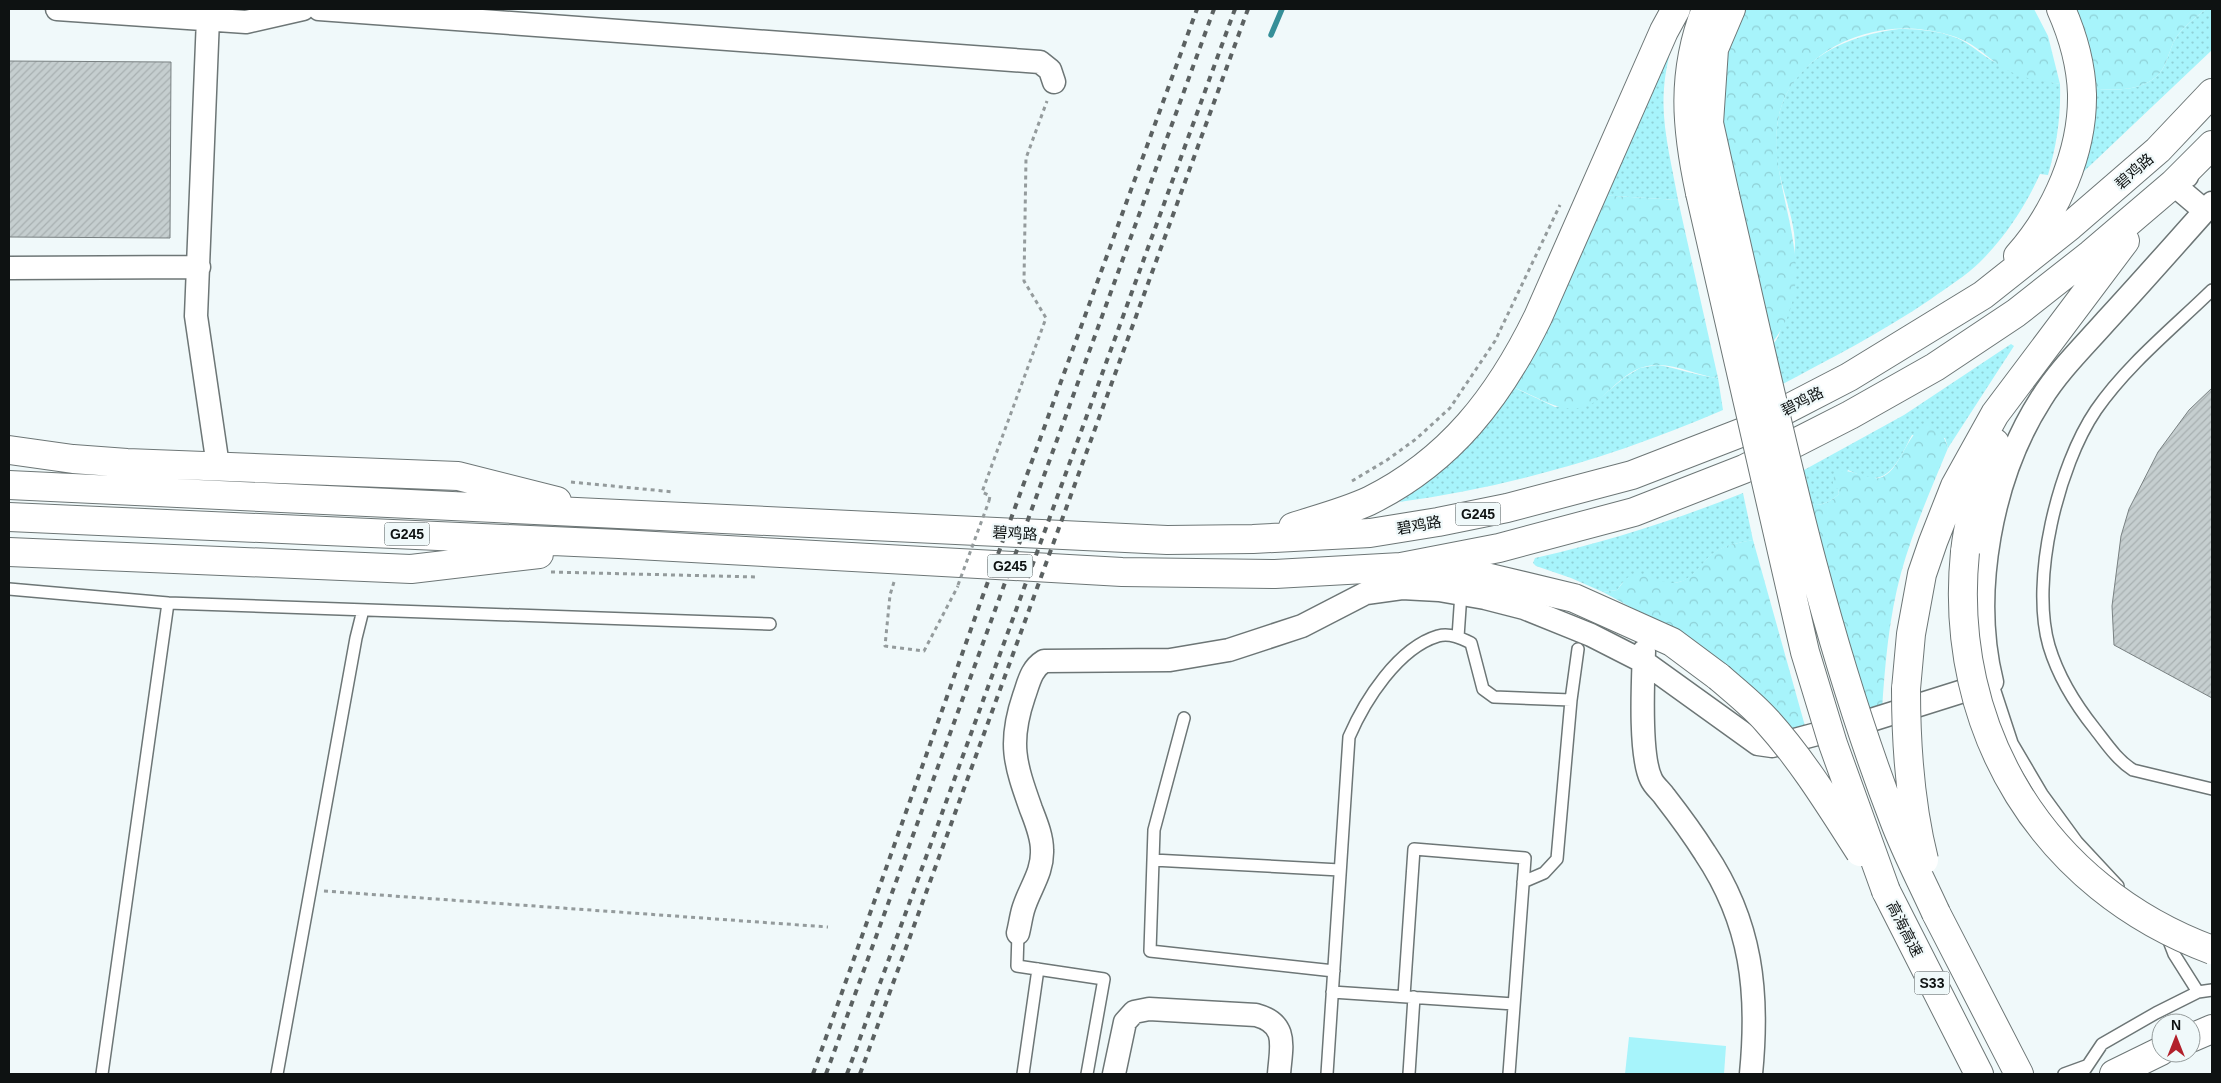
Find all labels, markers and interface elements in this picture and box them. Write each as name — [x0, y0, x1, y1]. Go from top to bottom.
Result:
street label: 碧鸡路 — [2111, 150, 2157, 192]
street label: 碧鸡路 — [1778, 383, 1826, 419]
road number: G245 — [1456, 502, 1500, 526]
street label: 碧鸡路 — [1395, 513, 1443, 537]
road number: G245 — [384, 522, 430, 546]
street label: 碧鸡路 — [992, 523, 1038, 543]
road number: G245 — [988, 554, 1032, 578]
street label: 高海高速 — [1884, 898, 1926, 960]
road number: S33 — [1914, 971, 1950, 994]
north arrow — [2151, 1013, 2201, 1063]
text: N — [2171, 1017, 2181, 1033]

